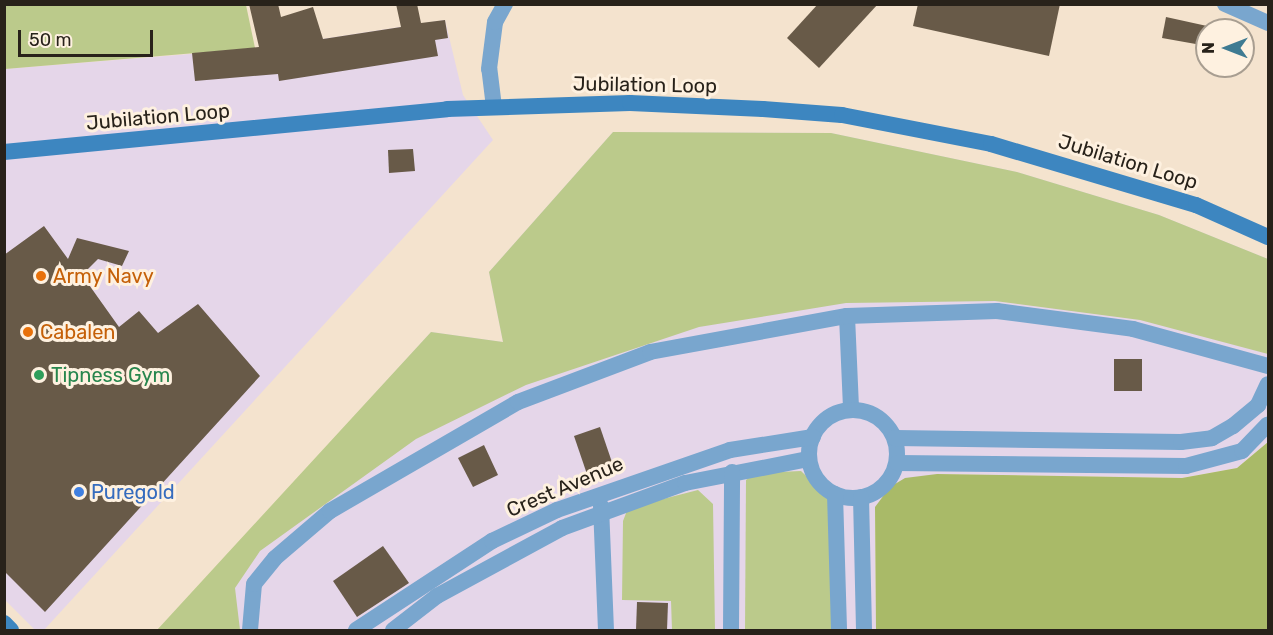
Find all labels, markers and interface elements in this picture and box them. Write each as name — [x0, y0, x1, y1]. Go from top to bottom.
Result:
scale bar — [21, 18, 156, 56]
north arrow — [1195, 18, 1255, 78]
text: 50 m — [29, 29, 72, 51]
text: N — [1199, 42, 1218, 54]
street label: Jubilation Loop — [573, 72, 717, 98]
street label: Jubilation Loop — [85, 99, 231, 135]
street label: Jubilation Loop — [1056, 129, 1200, 195]
place label: Army Navy — [53, 264, 154, 288]
marker: Army Navy — [34, 269, 48, 283]
place label: Cabalen — [40, 320, 115, 344]
marker: Cabalen — [21, 325, 35, 339]
place label: Tipness Gym — [51, 363, 170, 387]
marker: Tipness Gym — [32, 368, 46, 382]
street label: Crest Avenue — [503, 452, 627, 522]
place label: Puregold — [91, 480, 175, 504]
marker: Puregold — [72, 485, 86, 499]

